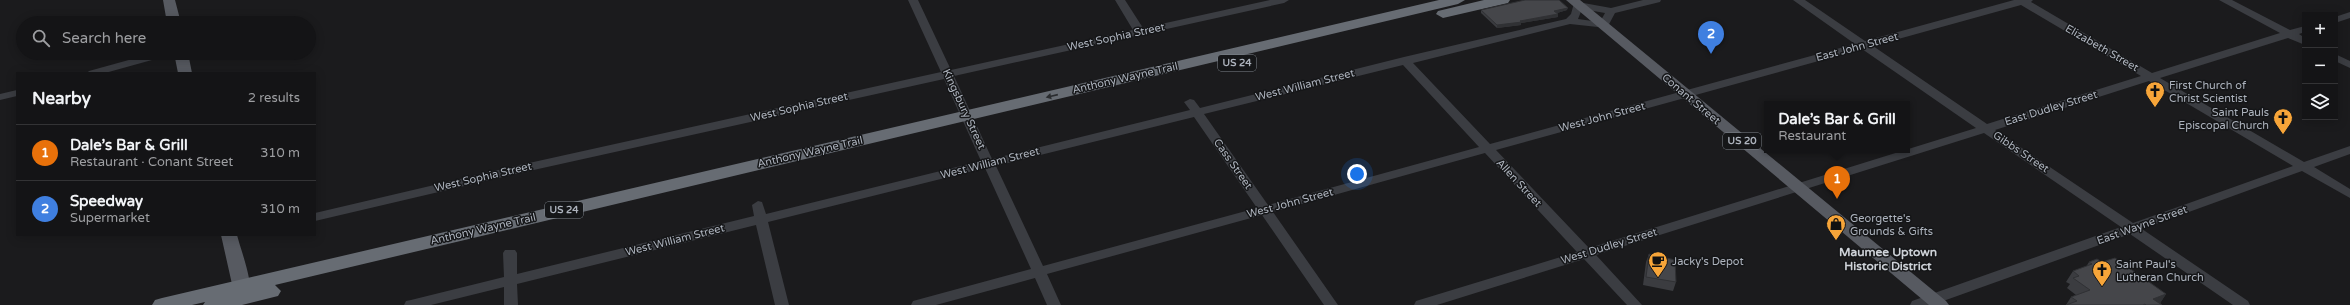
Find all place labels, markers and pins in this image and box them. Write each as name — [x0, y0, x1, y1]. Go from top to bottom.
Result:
pin: 2 — [1698, 21, 1724, 54]
place label: First Church of Christ Scientist — [2169, 79, 2247, 105]
church icon: First Church of Christ Scientist — [2144, 80, 2166, 108]
place label: Saint Pauls Episcopal Church — [2178, 106, 2269, 132]
church icon: Saint Pauls Episcopal Church — [2272, 107, 2294, 135]
pin: 1 — [1824, 166, 1850, 199]
place label: Georgette's Grounds & Gifts — [1850, 212, 1933, 238]
shop icon: Georgette's Grounds & Gifts — [1825, 213, 1847, 241]
cafe icon: Jacky's Depot — [1647, 250, 1669, 278]
place label: Jacky's Depot — [1672, 255, 1744, 268]
place label: Saint Paul's Lutheran Church — [2116, 258, 2204, 284]
church icon: Saint Paul's Lutheran Church — [2091, 259, 2113, 287]

